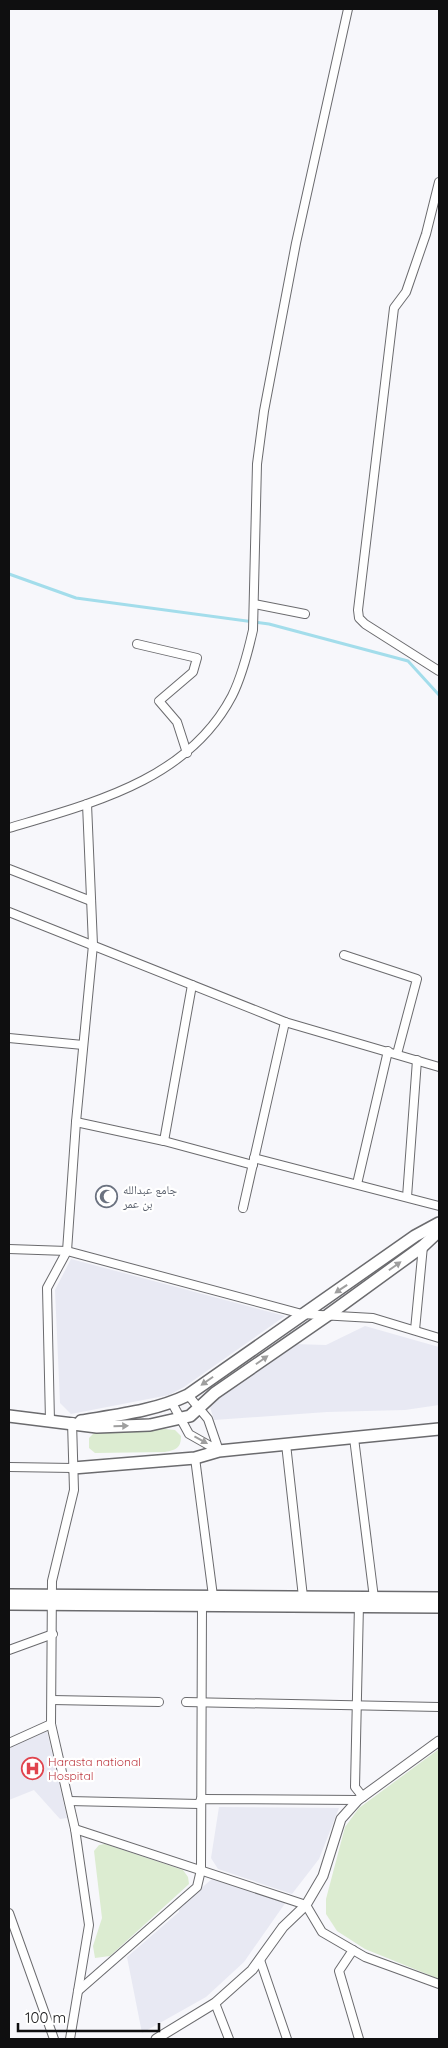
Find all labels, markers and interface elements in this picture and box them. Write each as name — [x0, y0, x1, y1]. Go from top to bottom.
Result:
place label: جامع عبدالله بن عمر — [122, 1182, 178, 1211]
mosque icon: جامع عبدالله بن عمر — [95, 1185, 119, 1209]
one-way arrow — [388, 1261, 402, 1271]
one-way arrow — [334, 1284, 347, 1294]
one-way arrow — [256, 1355, 269, 1365]
one-way arrow — [200, 1376, 214, 1386]
one-way arrow — [113, 1422, 129, 1430]
one-way arrow — [194, 1436, 207, 1445]
place label: Harasta national Hospital — [48, 1754, 141, 1783]
hospital icon: Harasta national Hospital — [20, 1757, 44, 1781]
scale bar — [18, 2000, 159, 2032]
text: 100 m — [25, 2008, 66, 2027]

